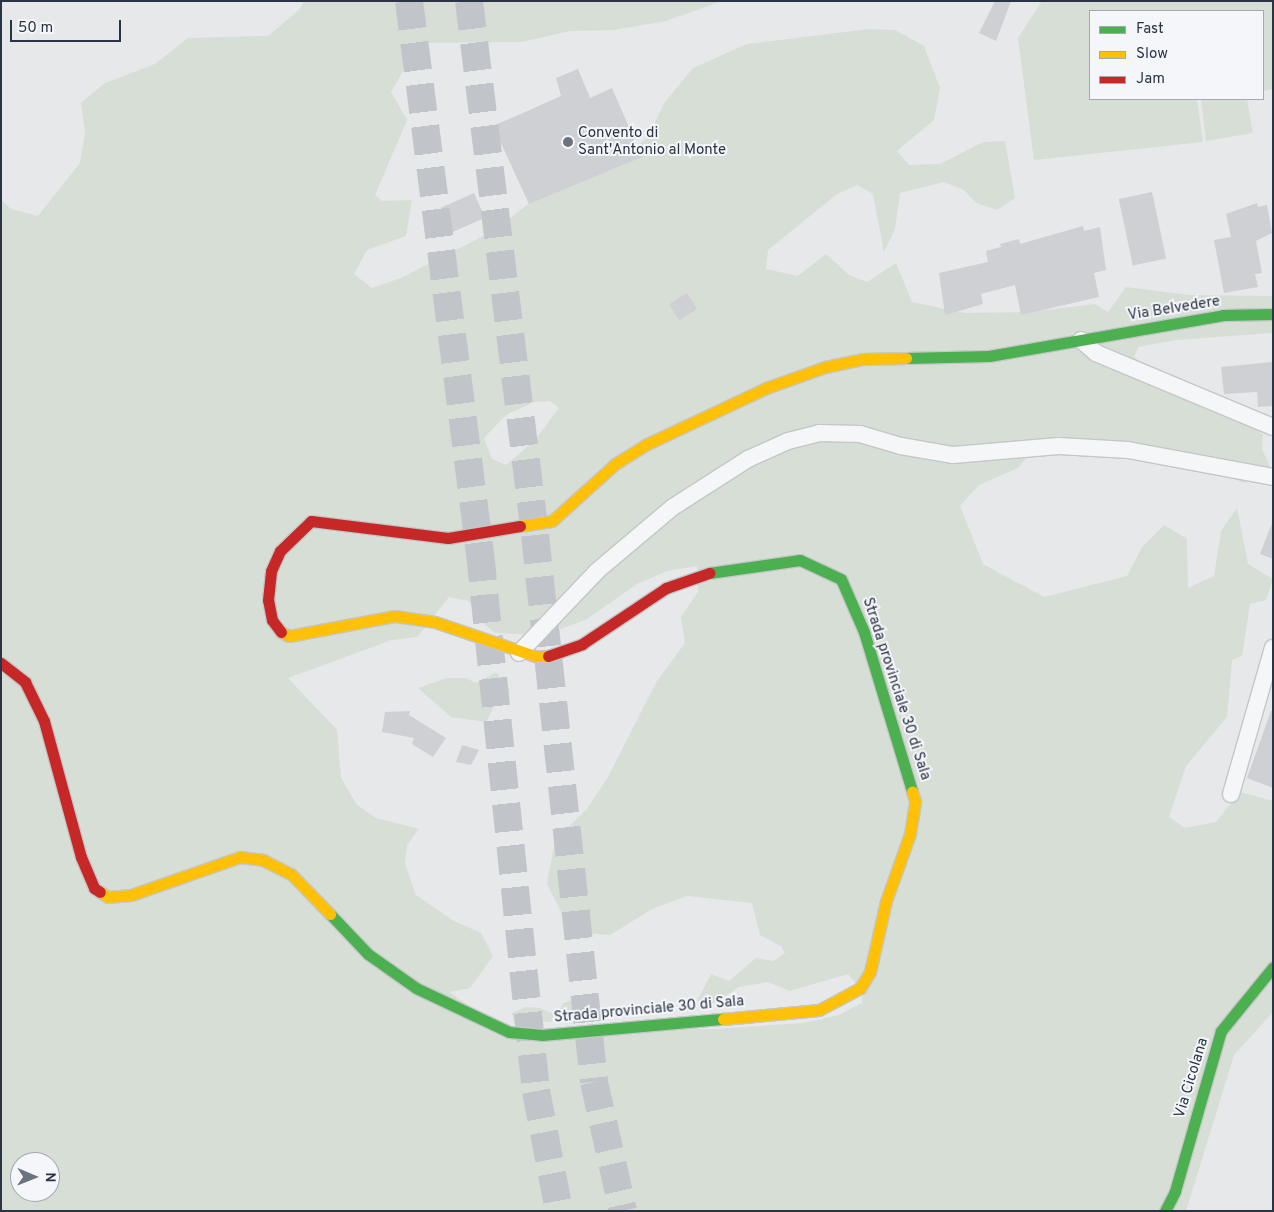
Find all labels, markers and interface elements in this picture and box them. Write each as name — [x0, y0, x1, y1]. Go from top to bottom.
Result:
scale bar — [12, 10, 124, 42]
legend — [1089, 10, 1264, 100]
text: 50 m — [18, 19, 53, 38]
text: Fast — [1136, 20, 1164, 39]
text: Slow — [1136, 45, 1168, 64]
text: Jam — [1136, 70, 1165, 89]
place label: Convento di Sant'Antonio al Monte — [578, 124, 726, 159]
marker: Convento di Sant'Antonio al Monte — [562, 136, 574, 148]
street label: Via Belvedere — [1127, 293, 1221, 325]
street label: Strada provinciale 30 di Sala — [858, 595, 934, 783]
street label: Strada provinciale 30 di Sala — [553, 993, 745, 1027]
street label: Via Cicolana — [1171, 1036, 1213, 1120]
north arrow — [10, 1152, 60, 1202]
text: N — [41, 1172, 58, 1182]

